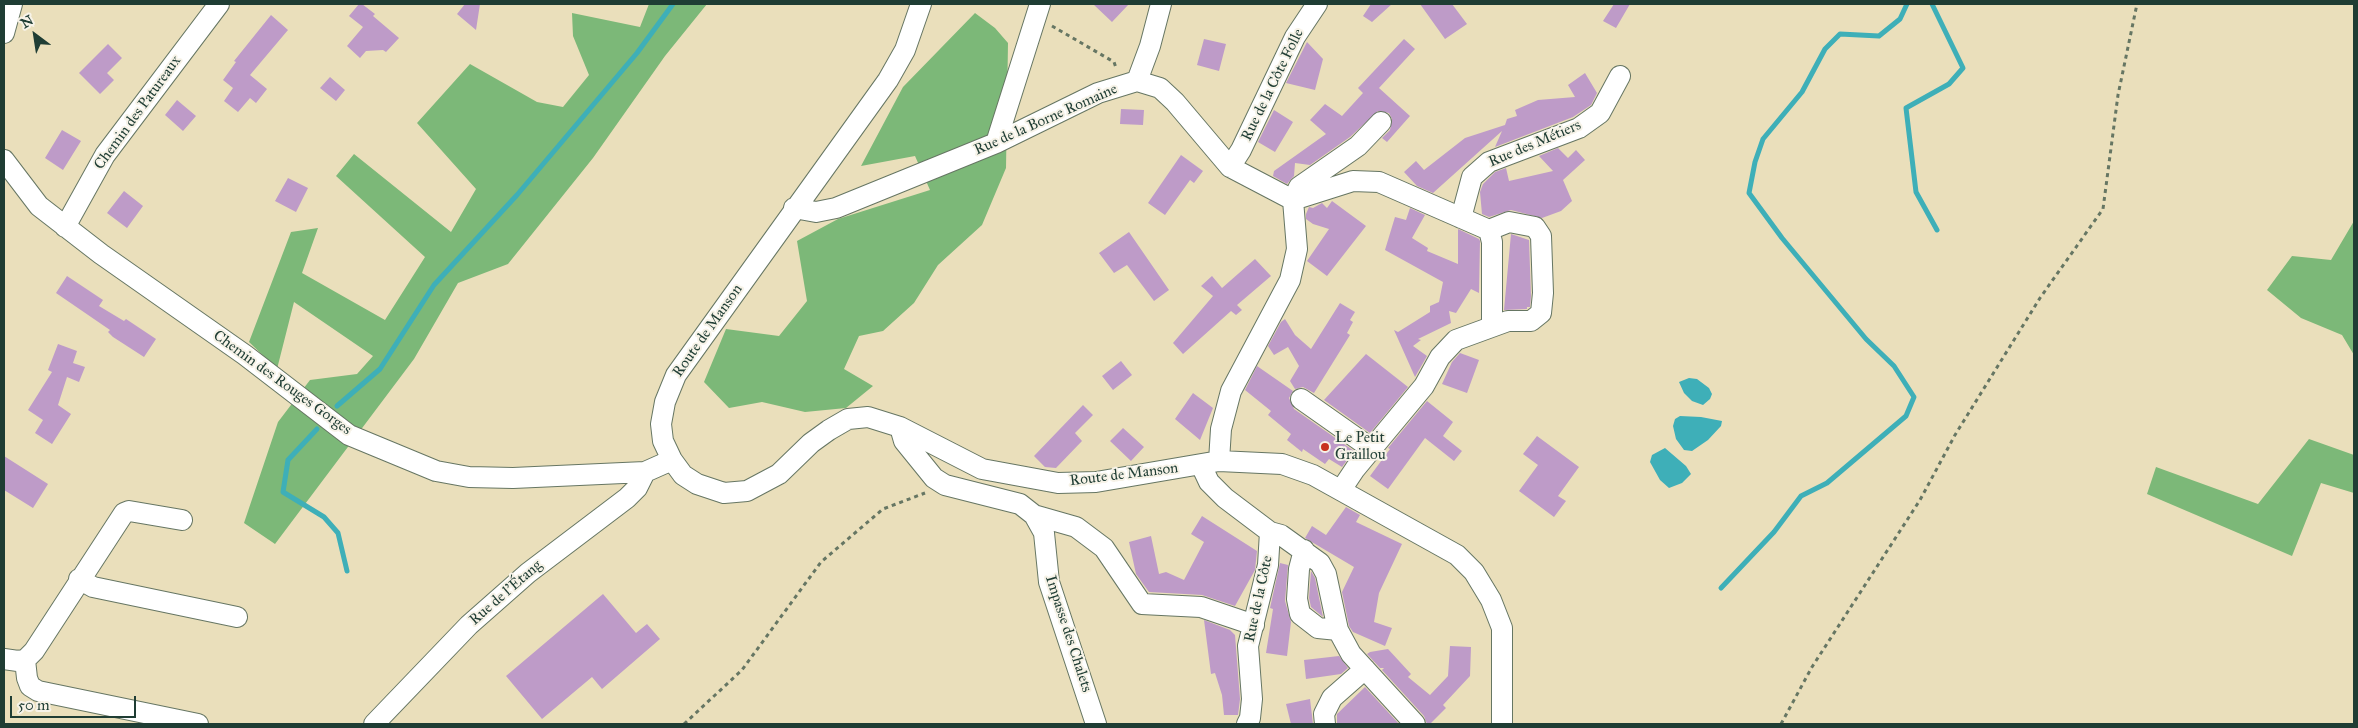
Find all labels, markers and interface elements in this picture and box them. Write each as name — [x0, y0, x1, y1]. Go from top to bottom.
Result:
north arrow — [10, 10, 60, 60]
text: N — [18, 11, 36, 32]
street label: Rue de la Côte Folle — [1238, 26, 1308, 144]
street label: Chemin des Patureaux — [91, 53, 185, 173]
street label: Rue de la Borne Romaine — [972, 80, 1120, 160]
street label: Rue des Métiers — [1486, 116, 1584, 172]
street label: Route de Manson — [669, 281, 747, 381]
street label: Chemin des Rouges Gorges — [209, 327, 355, 439]
place label: Le Petit Graillou — [1335, 429, 1386, 464]
marker: Le Petit Graillou — [1319, 441, 1331, 453]
street label: Route de Manson — [1069, 459, 1179, 491]
street label: Rue de la Côte — [1241, 554, 1277, 644]
street label: Rue de l'Étang — [466, 557, 546, 629]
street label: Impasse des Chalets — [1041, 573, 1095, 695]
scale bar — [12, 686, 139, 718]
text: 50 m — [18, 696, 50, 714]

